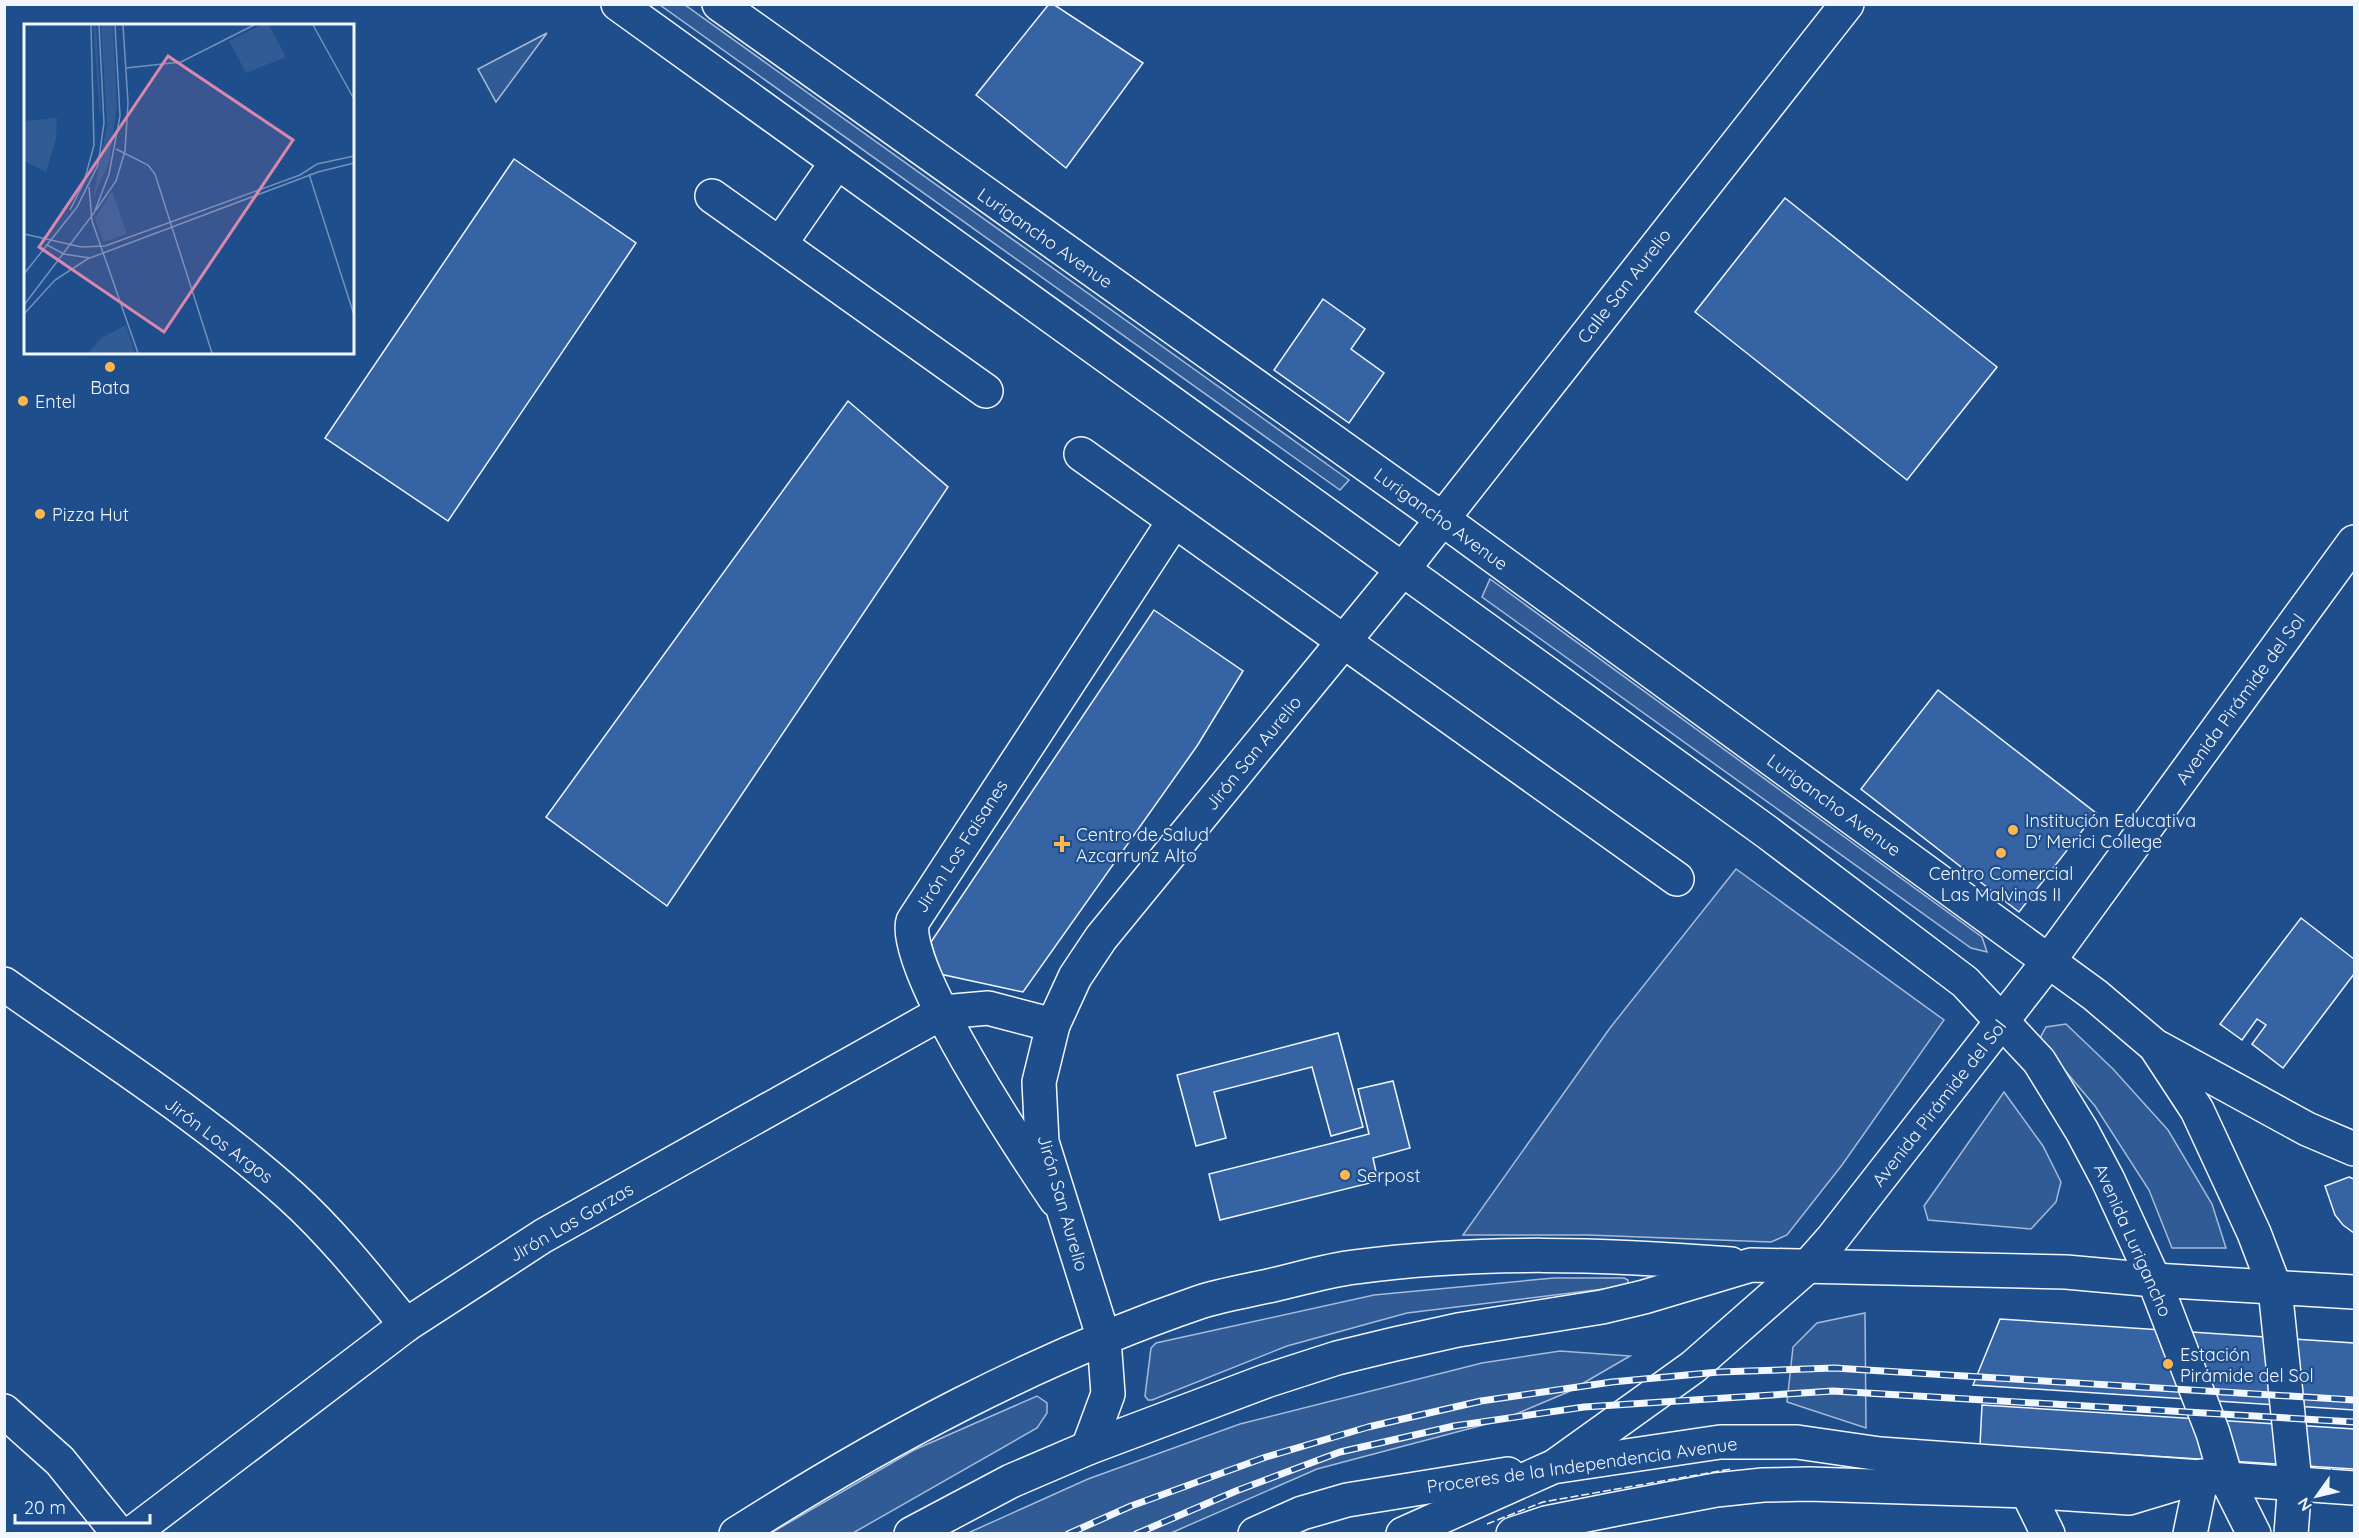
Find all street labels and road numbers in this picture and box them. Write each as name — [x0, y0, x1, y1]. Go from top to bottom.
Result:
street label: Lurigancho Avenue — [973, 183, 1117, 293]
street label: Calle San Aurelio — [1572, 224, 1676, 348]
street label: Lurigancho Avenue — [1370, 463, 1512, 575]
street label: Avenida Pirámide del Sol — [2170, 609, 2310, 789]
street label: Jirón San Aurelio — [1200, 691, 1306, 815]
street label: Lurigancho Avenue — [1763, 749, 1905, 861]
street label: Jirón Los Faisanes — [909, 775, 1013, 917]
street label: Avenida Pirámide del Sol — [1867, 1015, 2011, 1191]
street label: Jirón Los Argos — [160, 1092, 278, 1188]
street label: Jirón San Aurelio — [1033, 1132, 1093, 1274]
street label: Avenida Lurigancho — [2089, 1160, 2177, 1320]
street label: Jirón Las Garzas — [505, 1177, 637, 1267]
street label: Proceres de la Independencia Avenue — [1425, 1432, 1739, 1498]

